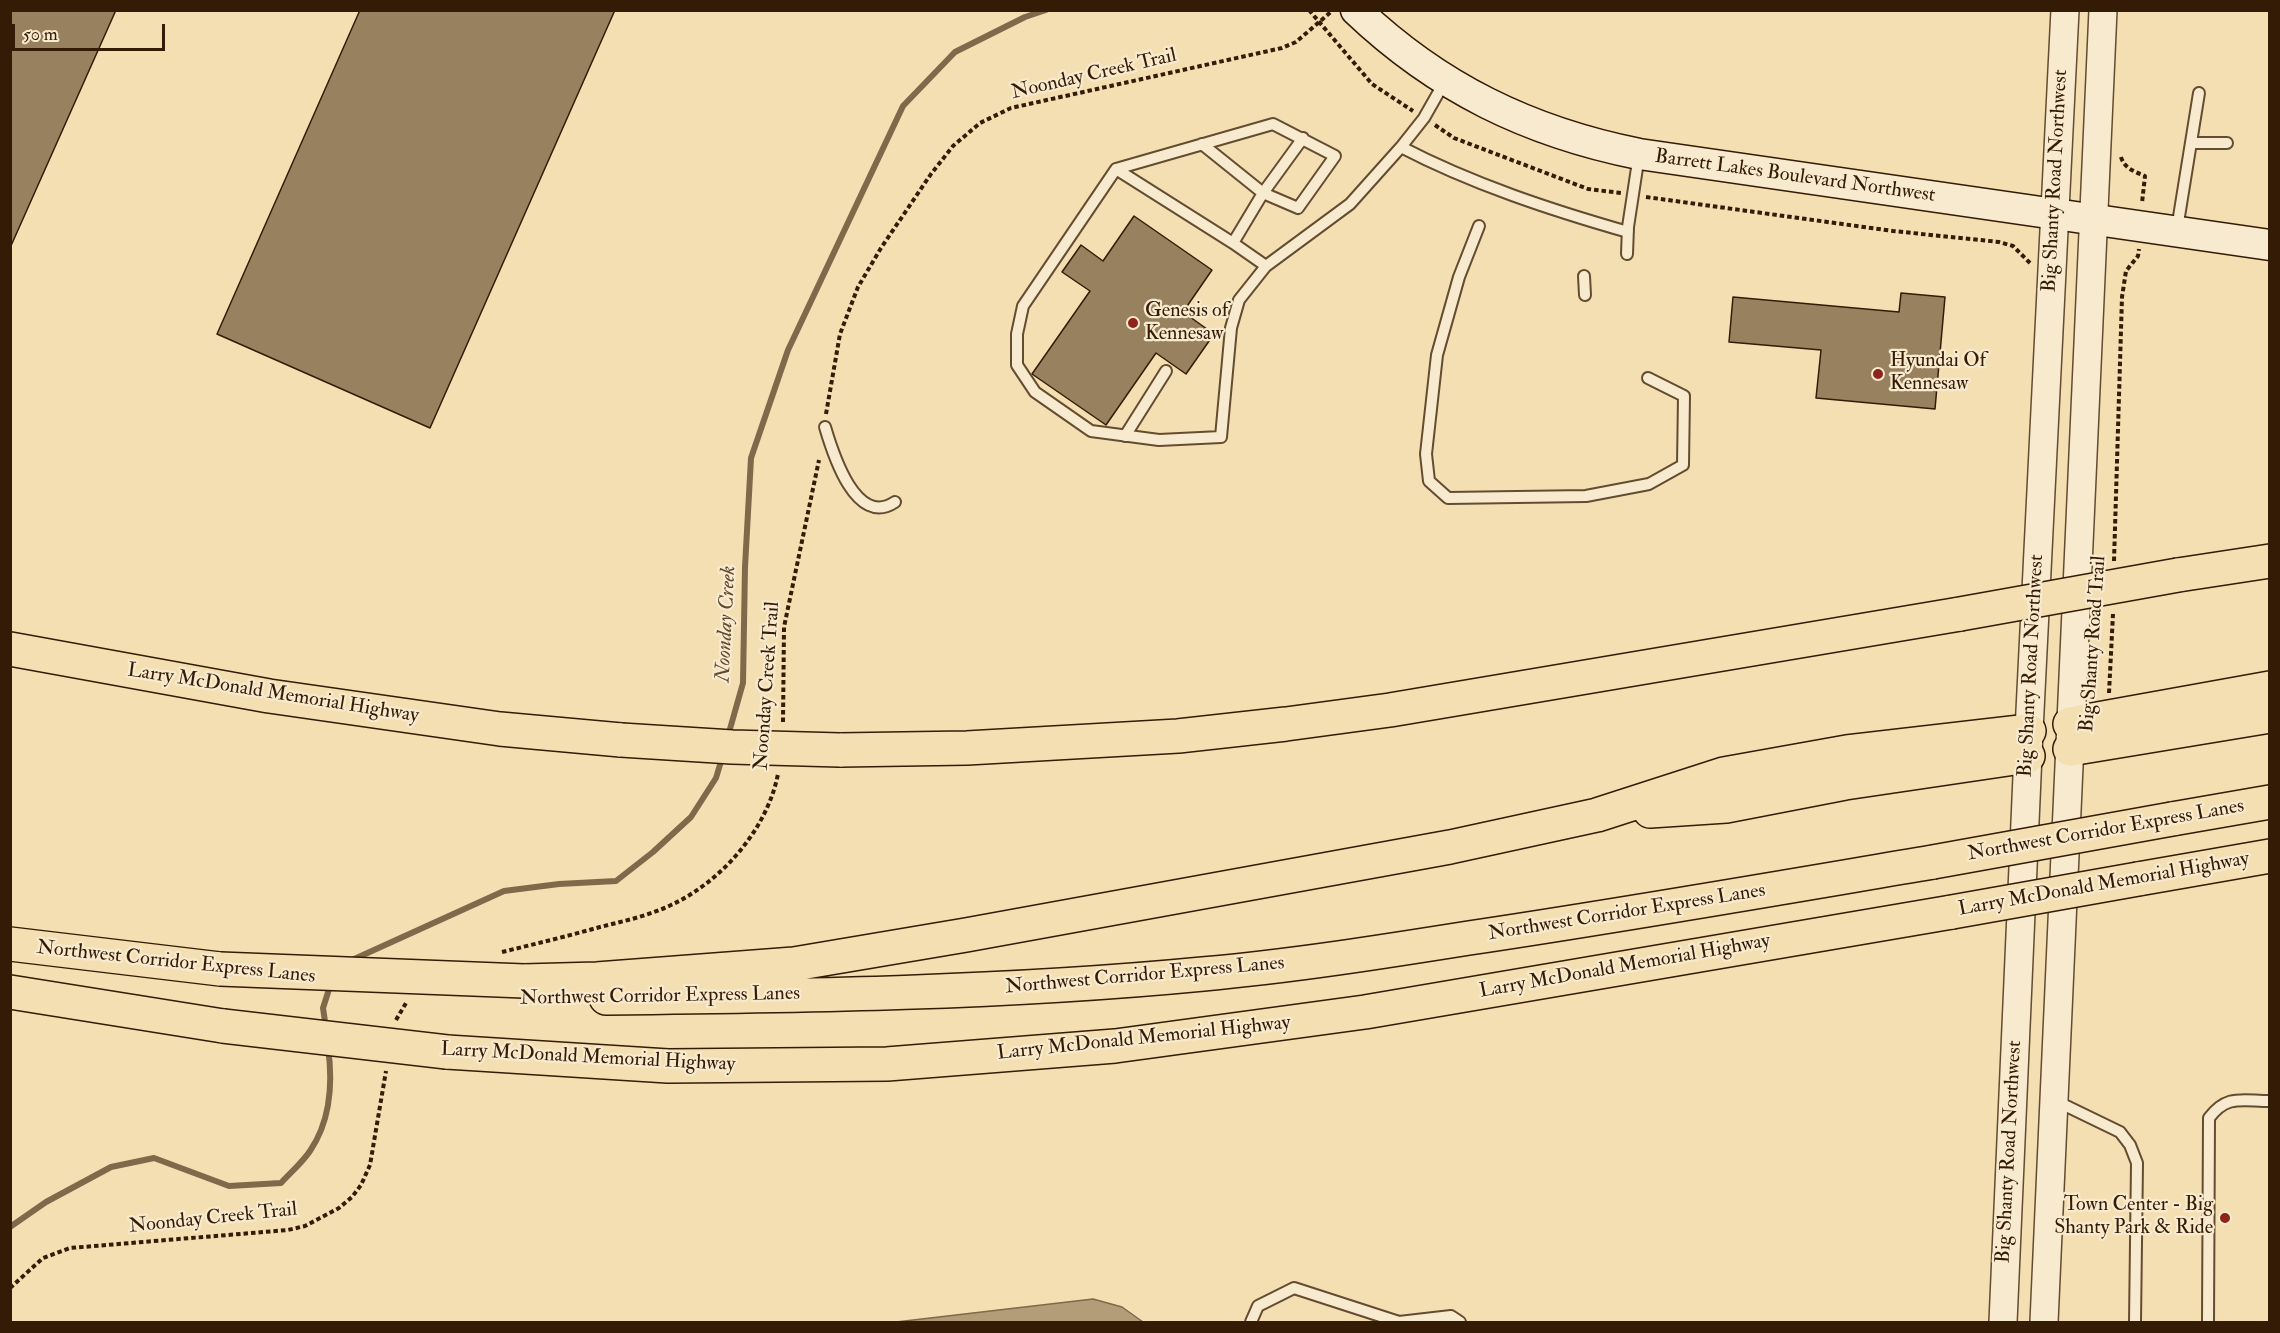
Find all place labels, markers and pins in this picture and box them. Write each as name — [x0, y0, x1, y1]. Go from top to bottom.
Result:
place label: Genesis of Kennesaw — [1145, 300, 1228, 347]
marker: Genesis of Kennesaw — [1126, 316, 1140, 330]
place label: Hyundai Of Kennesaw — [1890, 350, 1986, 397]
marker: Hyundai Of Kennesaw — [1871, 367, 1885, 381]
place label: Town Center - Big Shanty Park & Ride — [2054, 1194, 2213, 1241]
marker: Town Center - Big Shanty Park & Ride — [2218, 1211, 2232, 1225]

